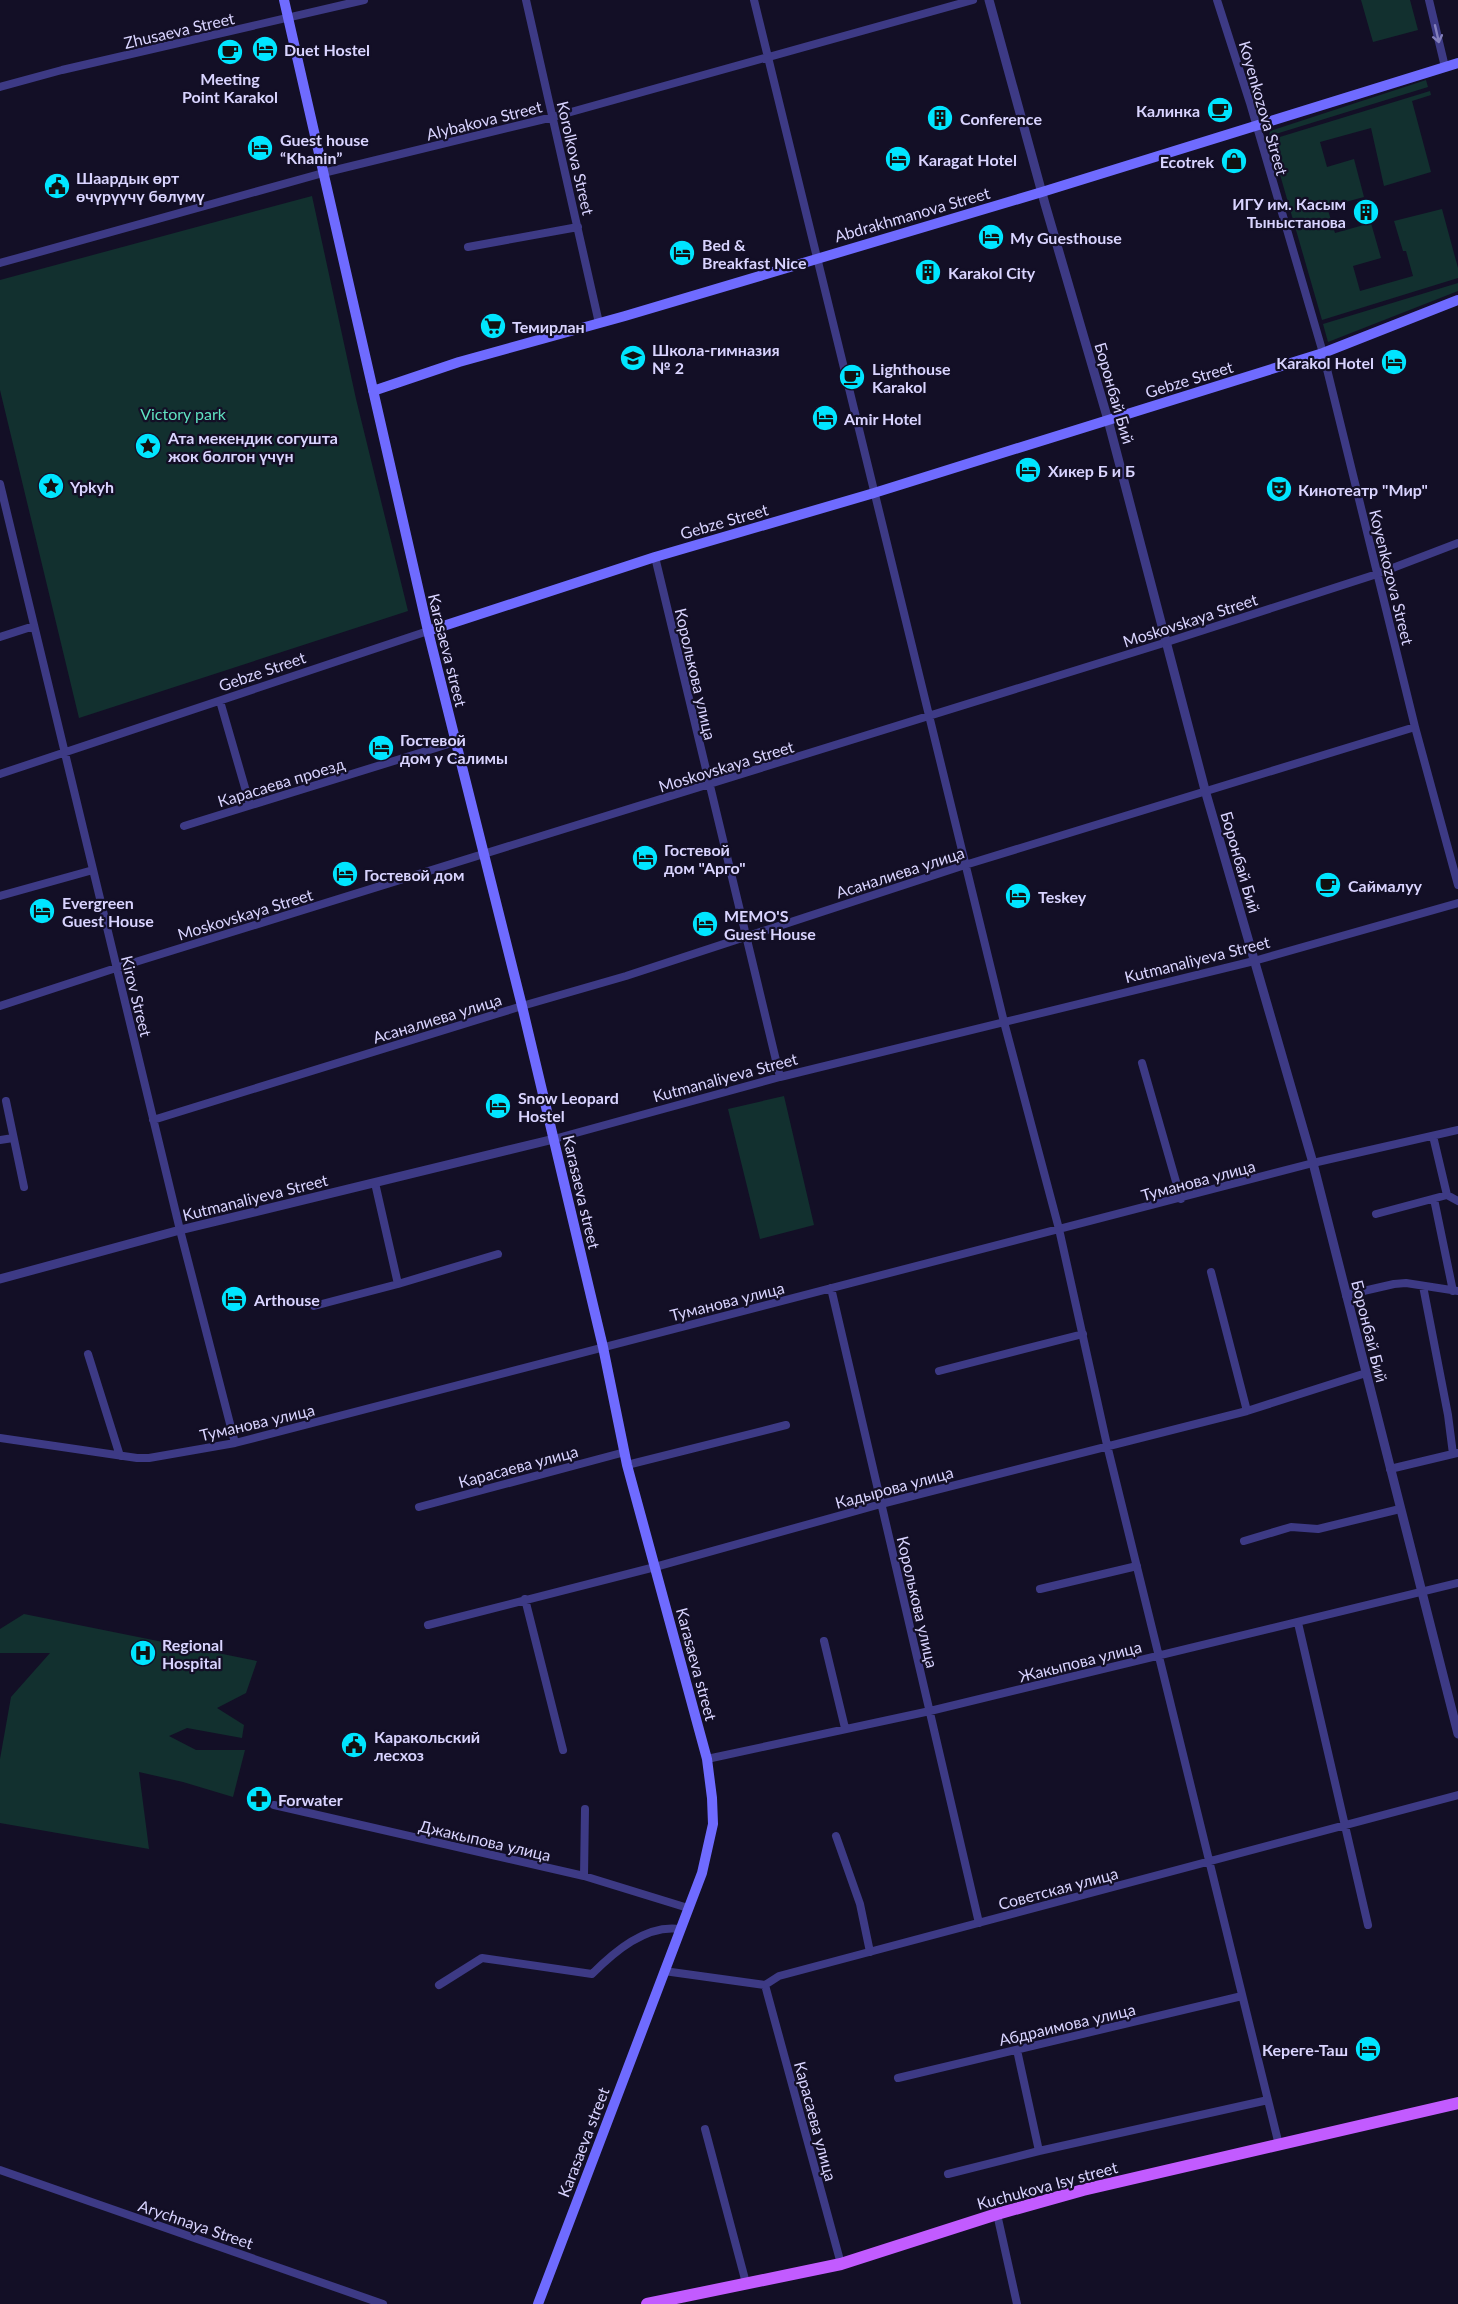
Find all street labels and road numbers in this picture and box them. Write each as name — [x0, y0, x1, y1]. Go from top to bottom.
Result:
street label: Zhusaeva Street — [122, 8, 236, 52]
street label: Koyenkozova Street — [1236, 39, 1292, 178]
street label: Alybakova Street — [424, 96, 544, 144]
street label: Korolkova Street — [554, 99, 598, 217]
street label: Abdrakhmanova Street — [832, 183, 992, 245]
street label: Боронбай Бий — [1091, 340, 1139, 446]
street label: Gebze Street — [1143, 357, 1235, 401]
street label: Gebze Street — [678, 499, 770, 543]
street label: Koyenkozova Street — [1366, 507, 1418, 647]
street label: Moskovskaya Street — [1120, 589, 1260, 651]
street label: Karasaeva street — [425, 591, 471, 709]
street label: Королькова улица — [672, 606, 720, 742]
street label: Gebze Street — [216, 647, 308, 695]
street label: Moskovskaya Street — [656, 736, 796, 796]
street label: Карасаева проезд — [215, 754, 347, 810]
street label: Боронбай Бий — [1217, 809, 1265, 915]
street label: Асаналиева улица — [833, 842, 967, 902]
street label: Moskovskaya Street — [175, 884, 315, 944]
street label: Kutmanaliyeva Street — [1122, 932, 1272, 986]
street label: Kirov Street — [118, 953, 156, 1039]
street label: Асаналиева улица — [370, 989, 504, 1047]
street label: Kutmanaliyeva Street — [651, 1048, 800, 1105]
street label: Karasaeva street — [560, 1133, 604, 1251]
street label: Туманова улица — [1139, 1156, 1257, 1204]
street label: Kutmanaliyeva Street — [180, 1170, 330, 1224]
street label: Туманова улица — [668, 1278, 786, 1324]
street label: Боронбай Бий — [1348, 1278, 1392, 1384]
street label: Туманова улица — [198, 1400, 316, 1444]
street label: Карасаева улица — [456, 1441, 580, 1491]
street label: Кадырова улица — [833, 1462, 955, 1512]
street label: Королькова улица — [894, 1534, 942, 1670]
street label: Karasaeva street — [673, 1605, 721, 1723]
street label: Жакыпова улица — [1017, 1637, 1143, 1685]
street label: Джакыпова улица — [417, 1816, 553, 1864]
street label: Советская улица — [996, 1863, 1120, 1913]
street label: Абдраимова улица — [997, 1999, 1137, 2049]
street label: Карасаева улица — [791, 2059, 841, 2183]
street label: Karasaeva street — [553, 2084, 613, 2200]
street label: Kuchukova Isy street — [975, 2157, 1120, 2213]
street label: Arychnaya Street — [136, 2195, 256, 2253]

